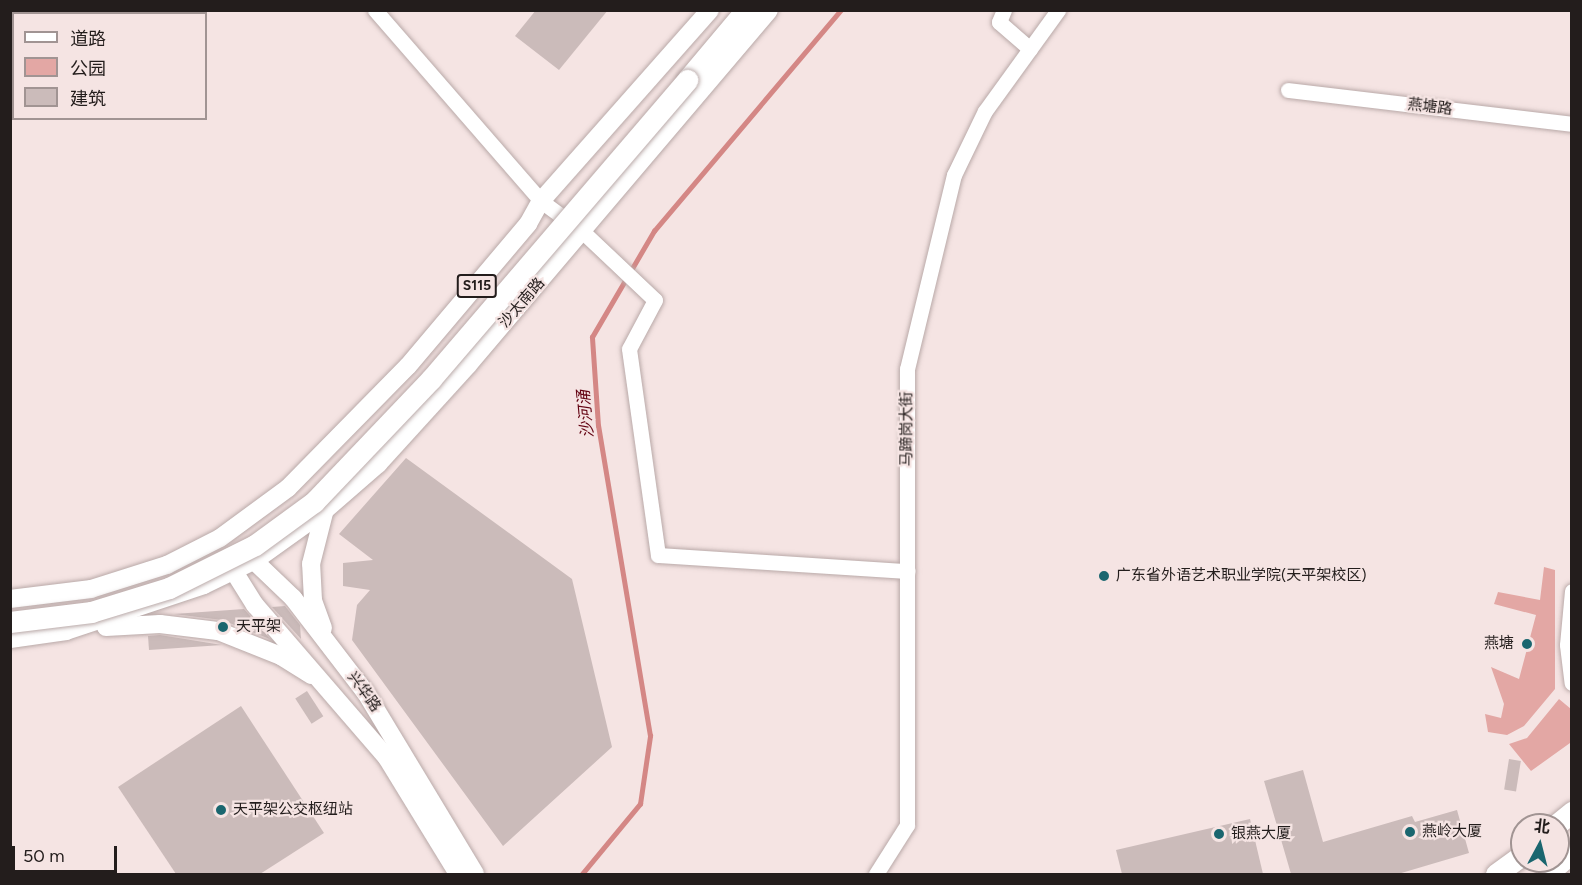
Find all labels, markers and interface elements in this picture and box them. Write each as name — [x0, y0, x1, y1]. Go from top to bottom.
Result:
legend — [12, 12, 207, 120]
text: 道路 — [70, 28, 106, 50]
text: 公园 — [70, 58, 106, 80]
text: 建筑 — [70, 88, 106, 110]
street label: 燕塘路 — [1407, 95, 1453, 119]
street label: 沙太南路 — [496, 274, 548, 332]
road number: S115 — [456, 275, 498, 297]
water label: 沙河涌 — [574, 389, 598, 439]
street label: 马蹄岗大街 — [898, 392, 916, 466]
place label: 广东省外语艺术职业学院(天平架校区) — [1116, 567, 1367, 585]
marker: 广东省外语艺术职业学院(天平架校区) — [1097, 569, 1111, 583]
marker: 天平架 — [214, 618, 232, 636]
place label: 天平架 — [236, 618, 281, 636]
place label: 燕塘 — [1484, 635, 1514, 653]
marker: 燕塘 — [1518, 635, 1536, 653]
street label: 兴华路 — [343, 669, 385, 715]
place label: 天平架公交枢纽站 — [233, 801, 353, 819]
marker: 天平架公交枢纽站 — [214, 803, 228, 817]
north arrow — [1510, 813, 1570, 873]
text: 北 — [1533, 816, 1551, 837]
place label: 燕岭大厦 — [1422, 823, 1482, 841]
place label: 银燕大厦 — [1231, 825, 1291, 843]
marker: 燕岭大厦 — [1403, 825, 1417, 839]
marker: 银燕大厦 — [1212, 827, 1226, 841]
scale bar — [15, 834, 120, 872]
text: 50 m — [23, 845, 65, 867]

